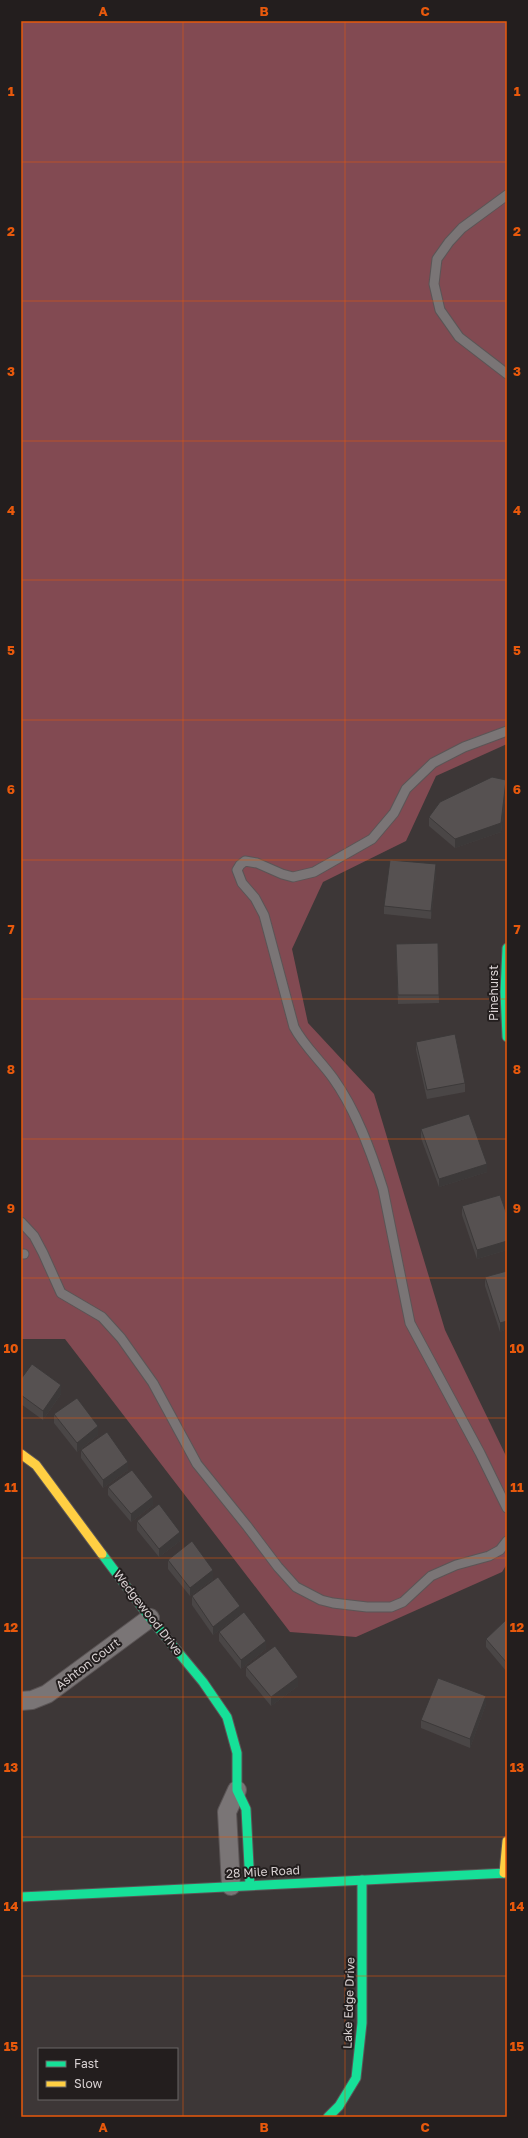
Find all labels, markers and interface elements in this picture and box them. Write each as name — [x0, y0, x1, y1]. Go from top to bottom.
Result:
text: A — [98, 3, 108, 19]
text: B — [259, 3, 269, 19]
text: C — [420, 3, 430, 19]
text: 1 — [8, 83, 15, 99]
text: 1 — [514, 83, 521, 99]
text: 2 — [7, 223, 15, 239]
text: 2 — [513, 223, 521, 239]
text: 3 — [7, 363, 15, 379]
text: 3 — [513, 363, 521, 379]
text: 4 — [7, 502, 15, 518]
text: 4 — [513, 502, 521, 518]
text: 5 — [7, 642, 15, 658]
text: 5 — [513, 642, 521, 658]
text: 6 — [7, 781, 15, 797]
text: 6 — [513, 781, 521, 797]
text: 7 — [7, 921, 15, 937]
text: 7 — [513, 921, 521, 937]
street label: Pinehurst — [486, 965, 501, 1021]
text: 8 — [7, 1061, 15, 1077]
text: 8 — [513, 1061, 521, 1077]
text: 9 — [7, 1200, 15, 1216]
text: 9 — [513, 1200, 521, 1216]
text: 10 — [3, 1340, 19, 1356]
text: 10 — [509, 1340, 525, 1356]
text: 11 — [4, 1479, 18, 1495]
text: 11 — [510, 1479, 524, 1495]
street label: Wedgewood Drive — [111, 1567, 186, 1658]
text: 12 — [4, 1619, 18, 1635]
text: 12 — [510, 1619, 524, 1635]
street label: Ashton Court — [53, 1635, 123, 1693]
text: 13 — [4, 1759, 18, 1775]
text: 13 — [510, 1759, 524, 1775]
street label: 28 Mile Road — [226, 1862, 300, 1881]
text: 14 — [4, 1898, 18, 1914]
text: 14 — [510, 1898, 524, 1914]
street label: Lake Edge Drive — [339, 1957, 358, 2049]
text: 15 — [4, 2038, 18, 2054]
text: 15 — [510, 2038, 524, 2054]
legend — [38, 2048, 178, 2100]
text: Fast — [74, 2056, 99, 2071]
text: Slow — [74, 2076, 102, 2091]
text: A — [98, 2119, 108, 2135]
text: B — [259, 2119, 269, 2135]
text: C — [420, 2119, 430, 2135]

